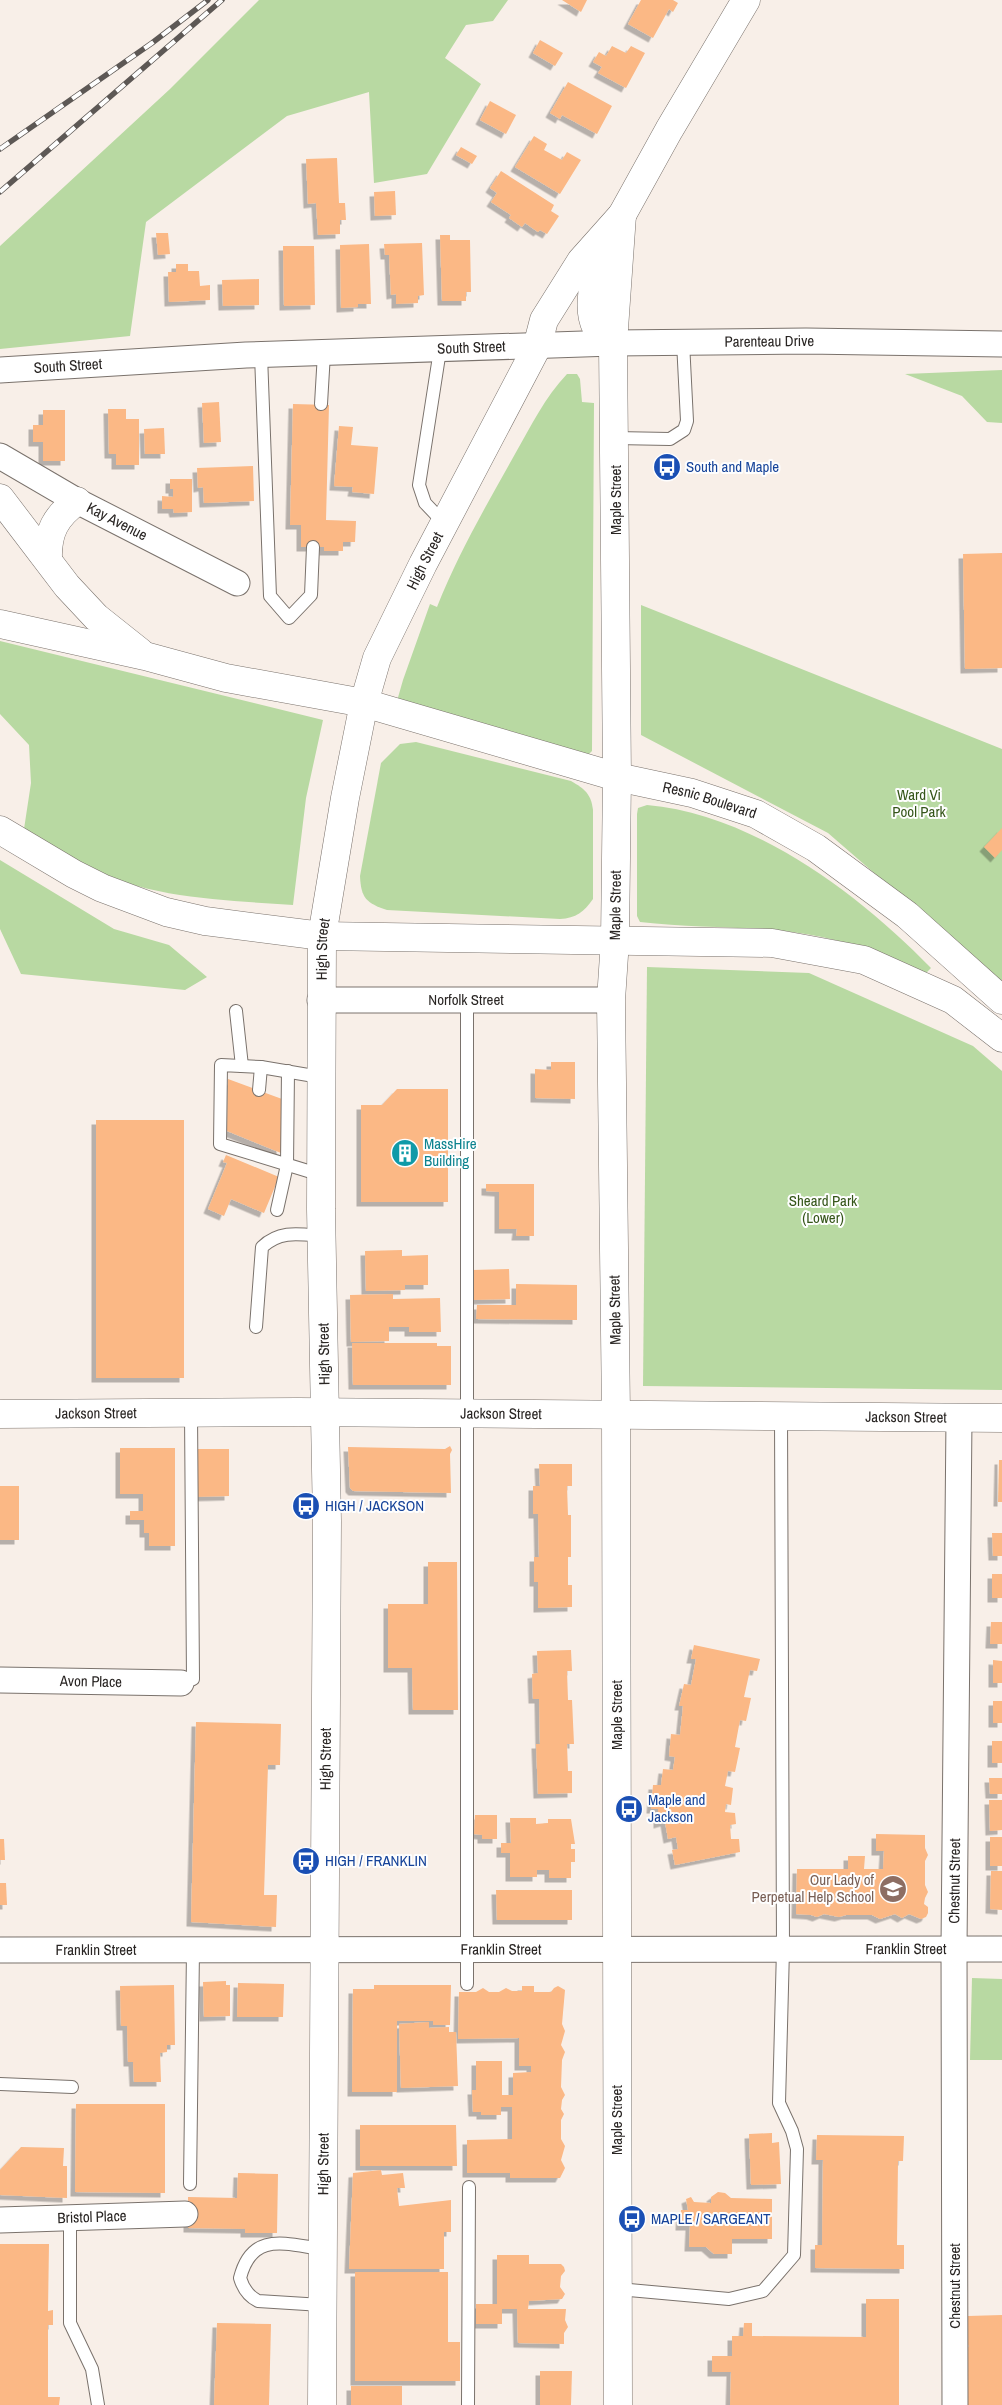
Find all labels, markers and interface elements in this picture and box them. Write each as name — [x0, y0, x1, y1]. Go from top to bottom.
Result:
street label: Parenteau Drive — [724, 330, 814, 352]
street label: South Street — [437, 335, 507, 359]
street label: South Street — [33, 353, 103, 378]
bus stop icon: South and Maple — [652, 452, 682, 482]
place label: South and Maple — [686, 456, 779, 477]
street label: Maple Street — [605, 465, 626, 535]
street label: Kay Avenue — [83, 497, 151, 545]
street label: High Street — [401, 528, 448, 593]
street label: Resnic Boulevard — [661, 776, 759, 823]
park label: Ward Vi Pool Park — [892, 784, 947, 822]
street label: Maple Street — [604, 870, 626, 940]
street label: High Street — [311, 916, 335, 980]
street label: Norfolk Street — [428, 989, 504, 1010]
place label: MassHire Building — [424, 1133, 477, 1171]
building icon: MassHire Building — [390, 1138, 420, 1168]
park label: Sheard Park (Lower) — [789, 1190, 858, 1228]
street label: Maple Street — [603, 1274, 626, 1345]
street label: High Street — [312, 1322, 335, 1385]
street label: Jackson Street — [55, 1402, 137, 1424]
street label: Jackson Street — [460, 1402, 542, 1424]
street label: Jackson Street — [865, 1406, 947, 1428]
bus stop icon: HIGH / JACKSON — [291, 1491, 321, 1521]
place label: HIGH / JACKSON — [325, 1495, 424, 1516]
street label: Avon Place — [59, 1670, 122, 1692]
street label: Maple Street — [606, 1680, 627, 1750]
street label: High Street — [314, 1727, 336, 1790]
place label: Maple and Jackson — [648, 1789, 705, 1827]
bus stop icon: Maple and Jackson — [614, 1794, 644, 1824]
street label: Chestnut Street — [943, 1838, 965, 1924]
bus stop icon: HIGH / FRANKLIN — [291, 1846, 321, 1876]
place label: HIGH / FRANKLIN — [325, 1850, 427, 1871]
place label: Our Lady of Perpetual Help School — [752, 1869, 875, 1907]
school or university icon: Our Lady of Perpetual Help School — [878, 1874, 908, 1904]
street label: Franklin Street — [461, 1938, 542, 1960]
street label: Franklin Street — [866, 1938, 947, 1959]
street label: Franklin Street — [56, 1939, 137, 1960]
street label: Maple Street — [606, 2085, 627, 2155]
street label: High Street — [312, 2132, 334, 2195]
bus stop icon: MAPLE / SARGEANT — [617, 2204, 647, 2234]
street label: Bristol Place — [57, 2205, 127, 2228]
place label: MAPLE / SARGEANT — [651, 2208, 771, 2229]
street label: Chestnut Street — [944, 2243, 965, 2329]

